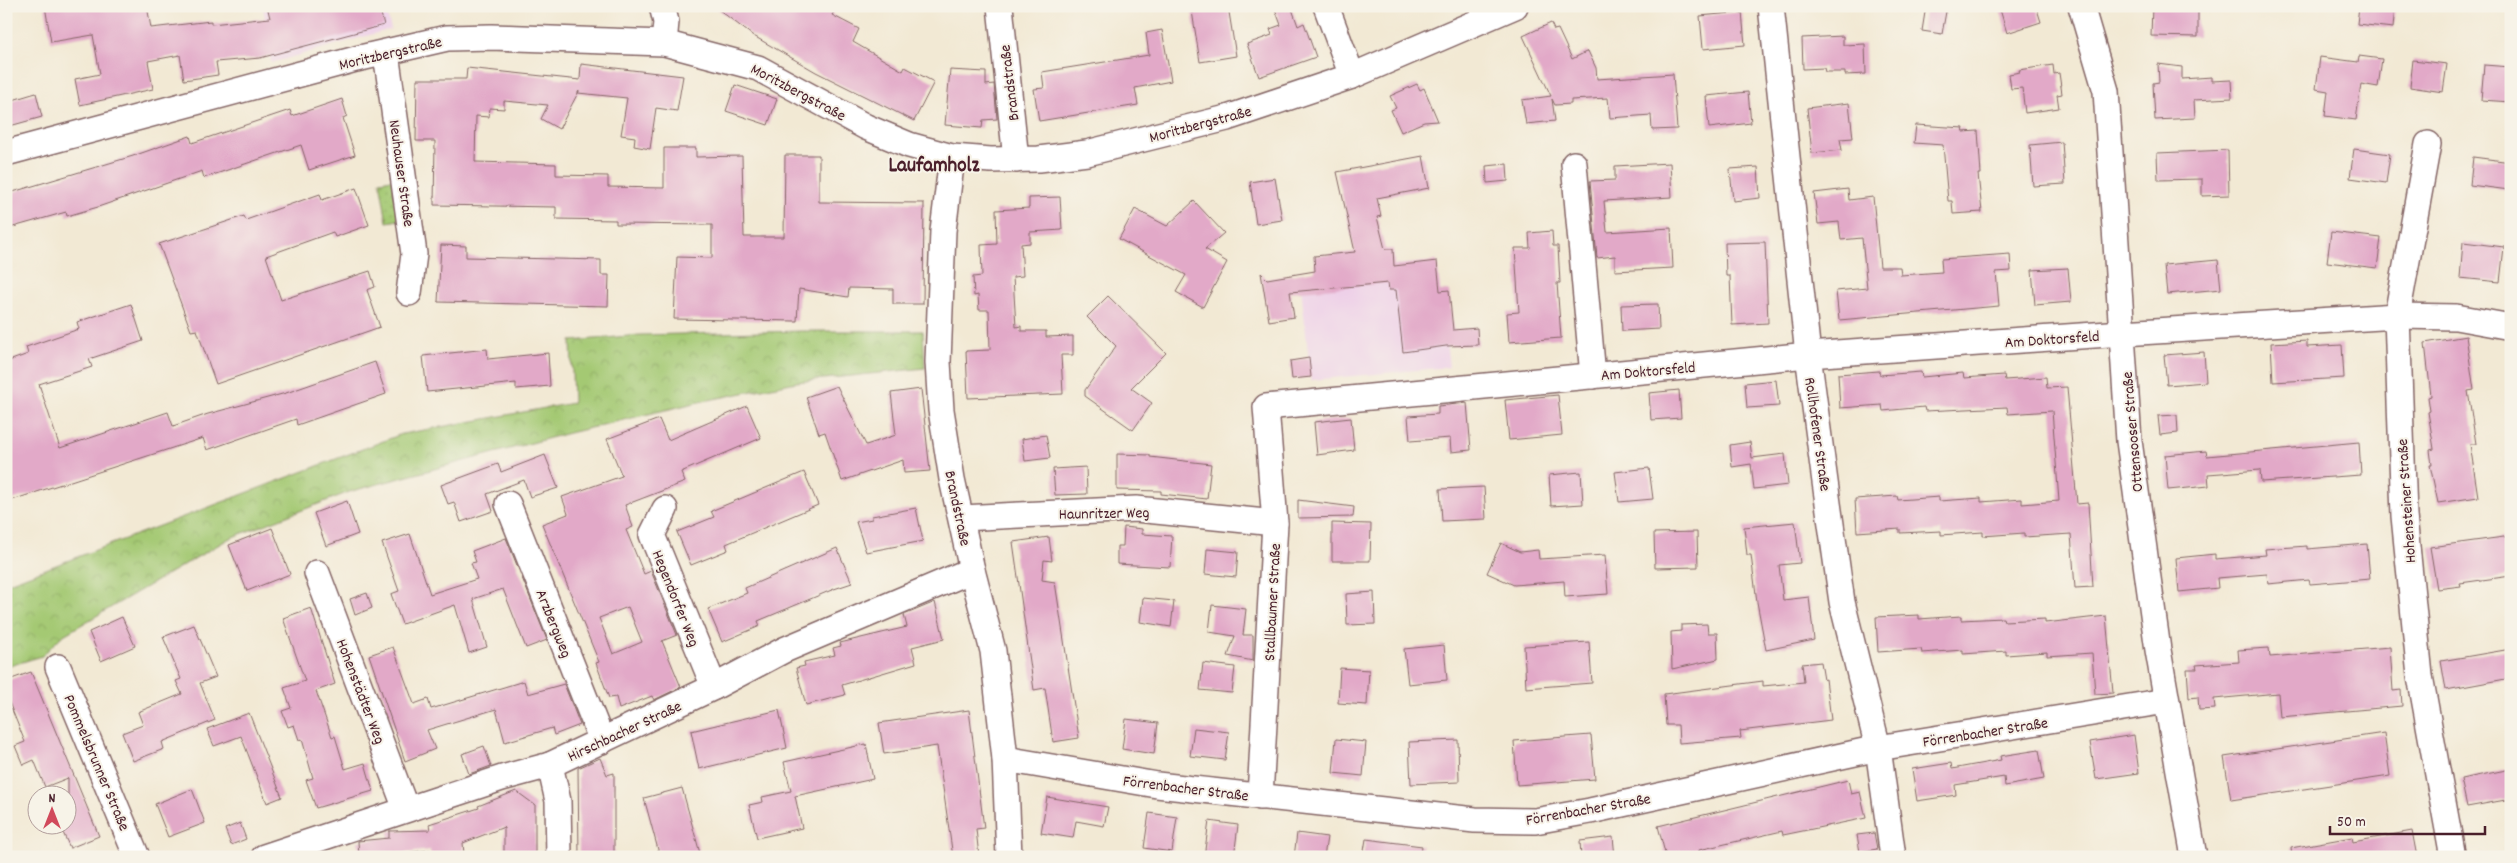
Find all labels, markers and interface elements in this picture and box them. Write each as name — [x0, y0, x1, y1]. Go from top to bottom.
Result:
street label: Moritzbergstraße — [337, 31, 444, 77]
street label: Brandstraße — [994, 43, 1027, 122]
street label: Moritzbergstraße — [746, 58, 850, 128]
street label: Moritzbergstraße — [1147, 101, 1254, 150]
street label: Neuhauser Straße — [382, 118, 419, 228]
district label: Laufamholz — [888, 152, 981, 182]
street label: Am Doktorsfeld — [2004, 326, 2100, 355]
street label: Am Doktorsfeld — [1600, 357, 1697, 388]
street label: Ottensooser Straße — [2117, 371, 2150, 493]
street label: Rollhofener Straße — [1797, 376, 1836, 493]
street label: Hohensteiner Straße — [2392, 438, 2423, 564]
street label: Brandstraße — [937, 469, 976, 548]
street label: Haunritzer Weg — [1058, 502, 1150, 527]
street label: Stallbaumer Straße — [1259, 543, 1288, 662]
street label: Hegendorfer Weg — [645, 547, 705, 651]
street label: Arzbergweg — [529, 586, 577, 662]
street label: Hohenstädter Weg — [329, 636, 390, 748]
street label: Pommelsbrunner Straße — [57, 691, 135, 835]
street label: Hirschbacher Straße — [564, 696, 686, 769]
street label: Förrenbacher Straße — [1921, 712, 2050, 755]
street label: Förrenbacher Straße — [1122, 770, 1250, 809]
north arrow — [28, 786, 78, 836]
street label: Förrenbacher Straße — [1524, 788, 1653, 833]
text: N — [49, 789, 56, 809]
scale bar — [2330, 803, 2484, 835]
text: 50 m — [2337, 812, 2366, 834]

